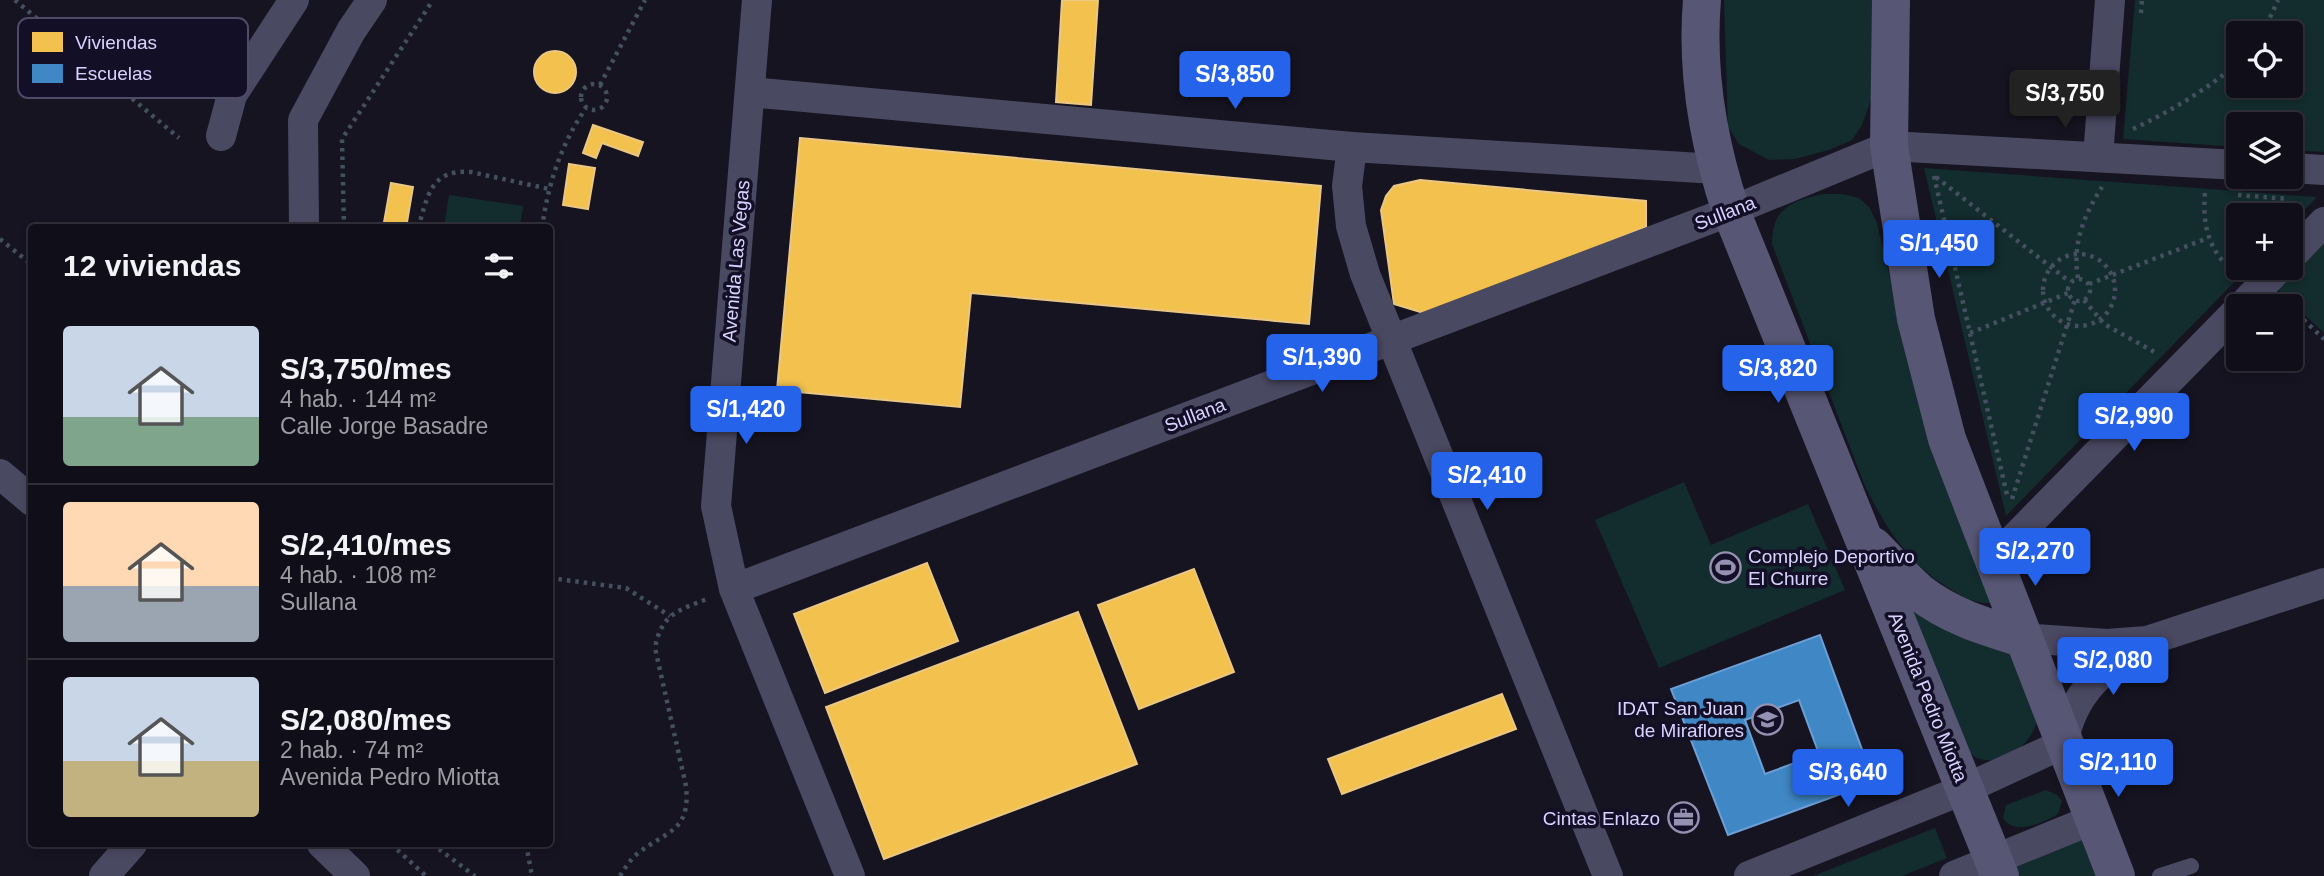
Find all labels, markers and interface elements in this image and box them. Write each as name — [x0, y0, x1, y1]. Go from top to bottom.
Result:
legend — [18, 18, 248, 98]
map controls — [2226, 21, 2303, 371]
button: locate — [2226, 21, 2303, 98]
text: Viviendas — [75, 32, 157, 53]
pin: S/3,850 — [1170, 52, 1300, 111]
text: S/3,850 — [1195, 61, 1275, 87]
text: Escuelas — [75, 63, 152, 84]
pin: S/3,750 — [2000, 71, 2130, 130]
text: S/3,750 — [2025, 80, 2105, 106]
button: layers — [2226, 112, 2303, 189]
street label: Avenida Las Vegas — [718, 179, 754, 343]
street label: Sullana — [1692, 192, 1759, 234]
button: + — [2226, 203, 2303, 280]
pin: S/1,450 — [1874, 220, 2004, 280]
text: S/1,450 — [1899, 230, 1979, 256]
icon: filters — [480, 247, 518, 285]
text: 12 viviendas — [63, 249, 241, 282]
button: − — [2226, 294, 2303, 371]
pin: S/1,390 — [1257, 334, 1387, 394]
text: S/1,390 — [1282, 344, 1362, 370]
pin: S/3,820 — [1713, 346, 1843, 405]
text: S/3,750/mes — [280, 352, 452, 385]
icon: home — [119, 354, 203, 438]
text: S/3,820 — [1738, 355, 1818, 381]
text: 4 hab. · 144 m² — [280, 386, 436, 412]
pin: S/1,420 — [681, 386, 811, 446]
pin: S/2,990 — [2069, 393, 2199, 453]
street label: Sullana — [1162, 394, 1229, 436]
text: S/1,420 — [706, 396, 786, 422]
text: S/2,990 — [2094, 403, 2174, 429]
text: Calle Jorge Basadre — [280, 413, 488, 439]
pin: S/2,410 — [1422, 452, 1552, 512]
text: S/2,410 — [1447, 462, 1527, 488]
text: S/2,410/mes — [280, 528, 452, 561]
pin: S/2,270 — [1970, 528, 2100, 588]
icon: home — [119, 530, 203, 614]
text: S/2,270 — [1995, 538, 2075, 564]
place label: Complejo Deportivo El Churre — [1748, 546, 1915, 589]
sports icon: Complejo Deportivo El Churre — [1708, 550, 1742, 584]
text: 4 hab. · 108 m² — [280, 562, 436, 588]
text: Sullana — [280, 589, 357, 615]
street label: Avenida Pedro Miotta — [1884, 609, 1972, 785]
pin: S/2,080 — [2048, 638, 2178, 697]
text: S/2,080 — [2073, 647, 2153, 673]
place label: IDAT San Juan de Miraflores — [1617, 698, 1744, 741]
school or university icon: IDAT San Juan de Miraflores — [1750, 702, 1784, 736]
text: S/2,080/mes — [280, 703, 452, 736]
icon: home — [119, 705, 203, 789]
text: 2 hab. · 74 m² — [280, 737, 423, 763]
pin: S/2,110 — [2053, 740, 2183, 799]
text: S/2,110 — [2079, 749, 2157, 775]
pin: S/3,640 — [1783, 750, 1913, 809]
text: S/3,640 — [1808, 759, 1888, 785]
text: Avenida Pedro Miotta — [280, 764, 500, 790]
office icon: Cintas Enlazo — [1666, 801, 1700, 835]
place label: Cintas Enlazo — [1543, 808, 1660, 829]

